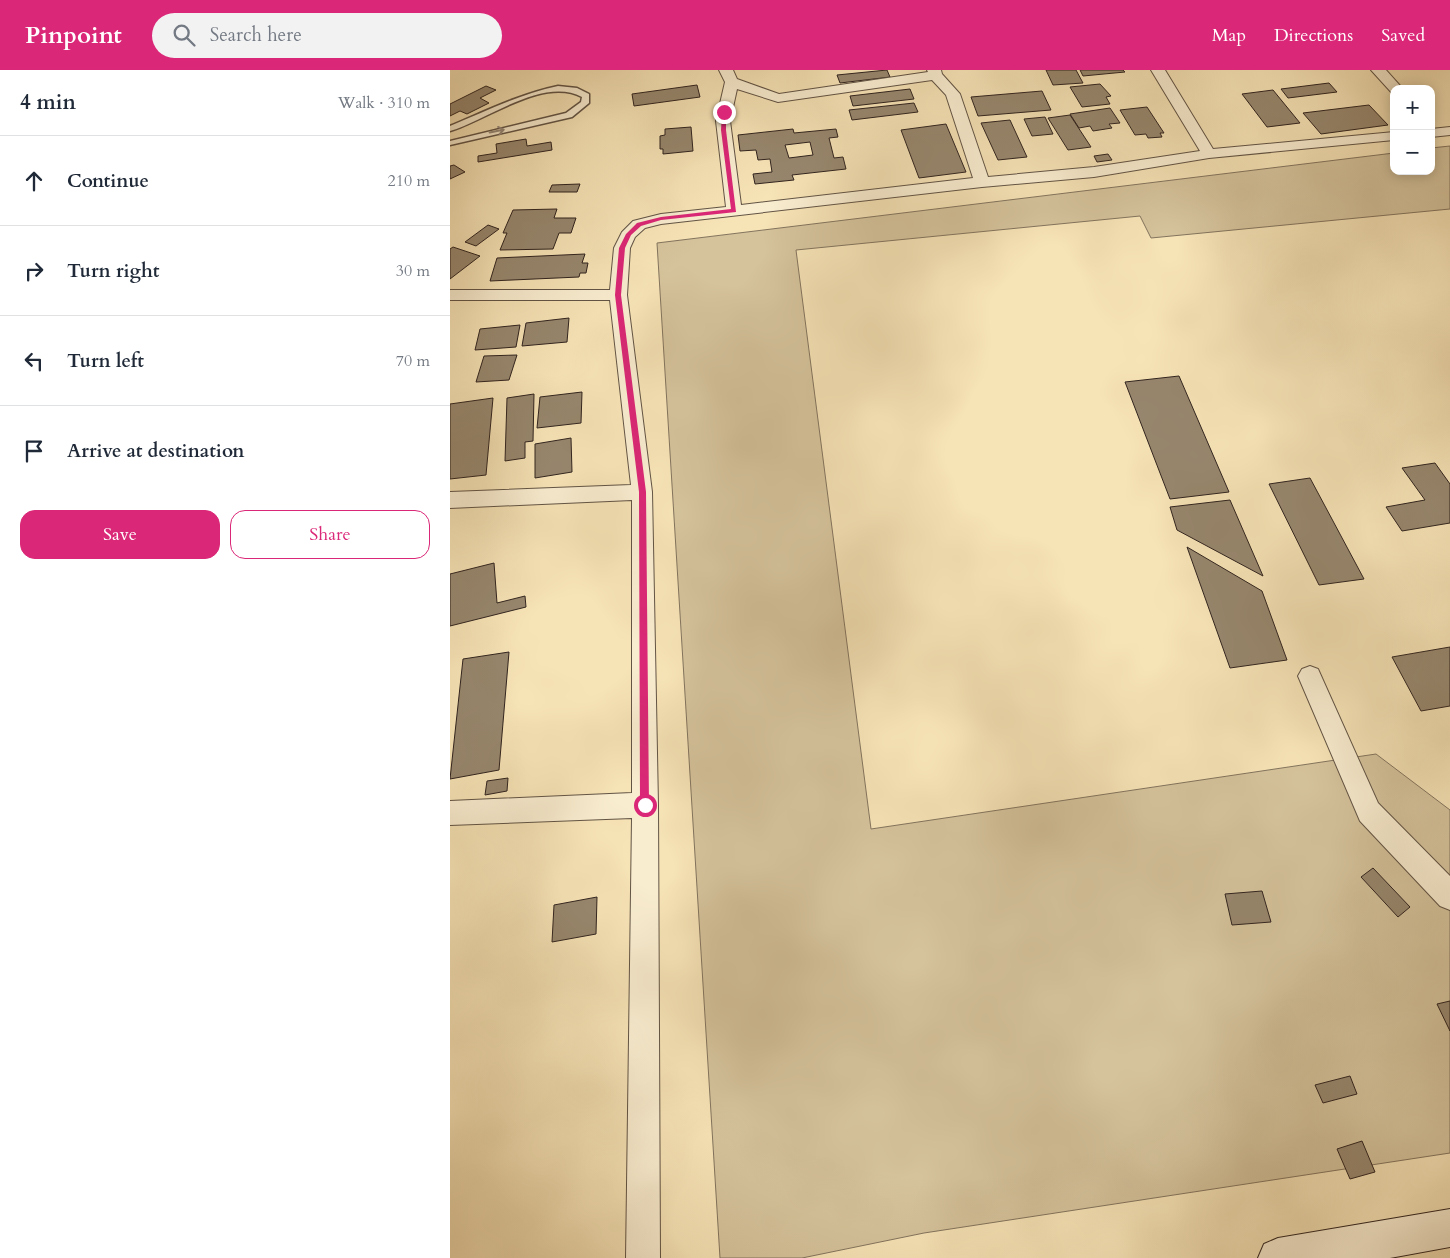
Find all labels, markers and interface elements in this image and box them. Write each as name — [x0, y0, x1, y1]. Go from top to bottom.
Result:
search box — [152, 13, 502, 58]
text: Pinpoint — [25, 19, 122, 52]
icon: search — [170, 21, 198, 49]
text: Search here — [210, 22, 302, 48]
text: Map — [1212, 23, 1246, 48]
text: Directions — [1274, 23, 1353, 48]
text: Saved — [1381, 23, 1425, 48]
map controls — [1390, 85, 1435, 175]
button: + — [1390, 85, 1435, 130]
text: 4 min — [20, 88, 76, 117]
text: Walk · 310 m — [338, 92, 430, 114]
route end — [713, 101, 736, 124]
one-way arrow — [489, 126, 505, 136]
button: − — [1390, 130, 1435, 175]
icon: ahead — [20, 167, 48, 195]
text: Continue — [67, 168, 149, 194]
text: 210 m — [388, 170, 430, 192]
icon: right — [20, 257, 48, 285]
text: Turn right — [67, 258, 159, 284]
text: 30 m — [396, 260, 430, 282]
icon: left — [20, 347, 48, 375]
text: Turn left — [67, 348, 144, 374]
text: 70 m — [396, 350, 430, 372]
icon: arrive — [20, 437, 48, 465]
text: Arrive at destination — [67, 438, 244, 464]
button: Save — [20, 510, 220, 559]
button: Share — [230, 510, 430, 559]
route start — [634, 794, 657, 817]

